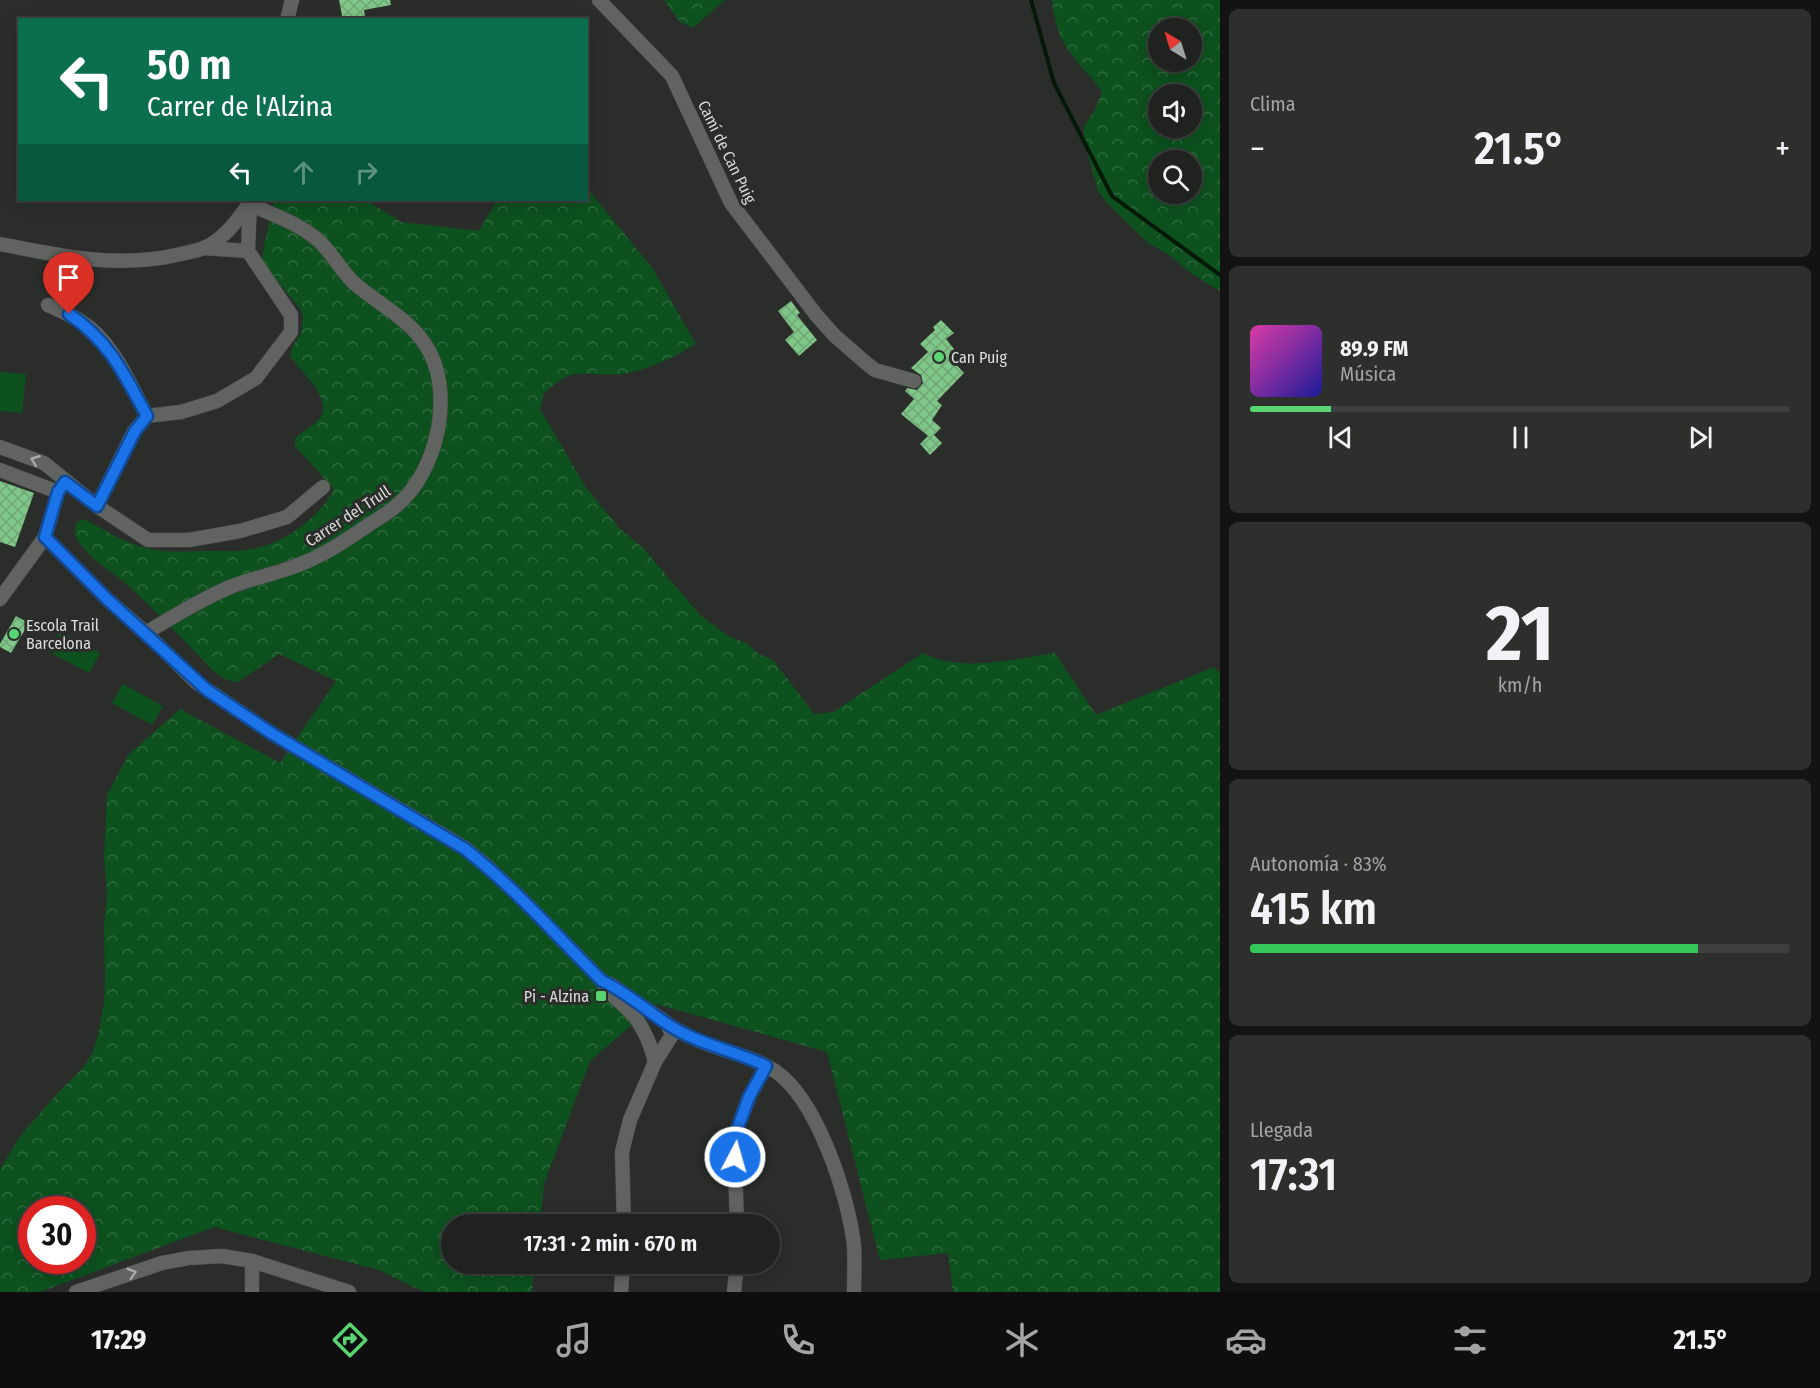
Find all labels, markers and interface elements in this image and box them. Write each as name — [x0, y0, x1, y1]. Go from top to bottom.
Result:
north arrow — [1148, 18, 1202, 72]
map controls — [1148, 18, 1202, 204]
text: 50 m — [147, 40, 231, 90]
icon: left — [48, 42, 126, 120]
button: sound — [1148, 84, 1202, 138]
text: Carrer de l'Alzina — [147, 91, 333, 123]
text: Clima — [1250, 92, 1295, 116]
street label: Camí de Can Puig — [694, 97, 760, 207]
text: 21.5° — [1474, 122, 1566, 176]
text: − — [1250, 129, 1265, 169]
text: + — [1775, 129, 1790, 169]
button: search — [1148, 150, 1202, 204]
icon: left — [224, 156, 257, 189]
icon: ahead — [287, 156, 320, 189]
icon: right — [350, 156, 383, 189]
pin — [43, 252, 94, 314]
icon: arrive — [52, 261, 85, 294]
text: 89.9 FM — [1340, 335, 1408, 362]
place label: Can Puig — [951, 348, 1007, 367]
marker: Can Puig — [932, 350, 946, 364]
text: Música — [1340, 362, 1396, 386]
icon: previous — [1324, 421, 1357, 454]
icon: pause — [1504, 421, 1537, 454]
icon: next — [1684, 421, 1717, 454]
one-way arrow — [31, 455, 42, 467]
street label: Carrer del Trull — [302, 481, 394, 551]
text: 21 — [1486, 587, 1554, 681]
place label: Escola Trail Barcelona — [26, 616, 99, 653]
marker: Escola Trail Barcelona — [7, 627, 21, 641]
text: km/h — [1498, 673, 1542, 697]
text: Autonomía · 83% — [1250, 852, 1387, 876]
text: 415 km — [1250, 882, 1377, 936]
place label: Pi - Alzina — [524, 987, 589, 1006]
marker: Pi - Alzina — [594, 989, 608, 1003]
text: Llegada — [1250, 1118, 1313, 1142]
position arrow — [703, 1125, 767, 1189]
text: 17:31 — [1250, 1148, 1337, 1202]
speed limit sign: 30 — [18, 1196, 96, 1274]
text: 17:31 · 2 min · 670 m — [524, 1230, 697, 1257]
one-way arrow — [126, 1267, 137, 1280]
icon: directions — [329, 1319, 371, 1361]
icon: music — [553, 1319, 595, 1361]
icon: phone — [777, 1319, 819, 1361]
icon: climate — [1001, 1319, 1043, 1361]
icon: car — [1225, 1319, 1267, 1361]
icon: filters — [1449, 1319, 1491, 1361]
text: 17:29 — [91, 1324, 147, 1356]
text: 21.5° — [1673, 1324, 1729, 1356]

